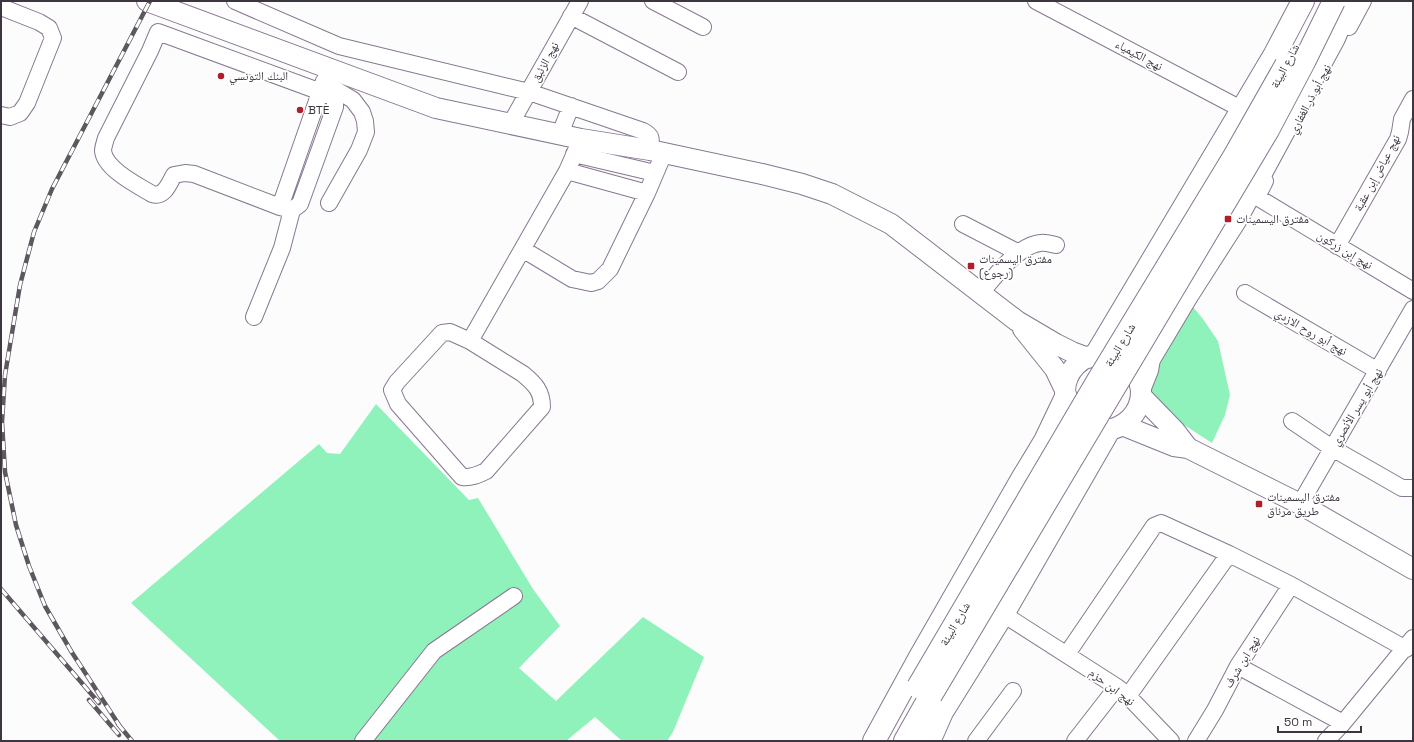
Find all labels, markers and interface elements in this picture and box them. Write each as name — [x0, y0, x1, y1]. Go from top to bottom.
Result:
street label: نهج الكيمياء — [1112, 36, 1166, 74]
street label: نهج الزئبق — [527, 39, 563, 85]
street label: شارع البيئة — [1267, 41, 1303, 91]
street label: نهج أبو ذر الغفاري — [1285, 61, 1337, 138]
place label: البنك التونسي — [229, 68, 288, 86]
marker: البنك التونسي — [216, 71, 226, 81]
place label: BTE — [308, 102, 330, 118]
marker: BTE — [295, 105, 305, 115]
street label: نهج عياض إبن عقبة — [1350, 132, 1404, 214]
place label: مفترق اليسمينات — [1236, 211, 1309, 227]
marker: مفترق اليسمينات — [1223, 214, 1233, 224]
street label: نهج إبن زركون — [1314, 227, 1376, 273]
place label: مفترق اليسمينات (رجوع) — [979, 251, 1052, 281]
marker: مفترق اليسمينات (رجوع) — [966, 261, 976, 271]
street label: نهج أبو روح الازدي — [1271, 305, 1350, 361]
street label: شارع البيئة — [1101, 320, 1139, 370]
street label: نهج أبو يسر الأنصري — [1328, 365, 1388, 450]
place label: مفترق اليسمينات طريق مرناق — [1267, 489, 1340, 519]
marker: مفترق اليسمينات طريق مرناق — [1254, 499, 1264, 509]
street label: شارع البيئة — [936, 599, 974, 649]
street label: نهج ابن شرف — [1220, 633, 1264, 691]
street label: نهج ابن حزم — [1086, 664, 1138, 710]
scale bar — [1278, 708, 1361, 734]
text: 50 m — [1284, 714, 1312, 730]

